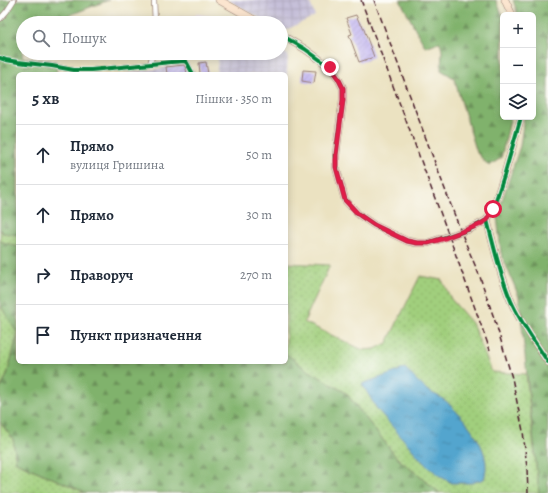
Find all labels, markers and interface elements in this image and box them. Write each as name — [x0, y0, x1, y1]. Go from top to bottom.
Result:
map controls — [500, 12, 536, 120]
button: + — [500, 12, 536, 48]
search box — [16, 16, 288, 60]
icon: search — [30, 27, 52, 49]
text: Пошук — [62, 28, 107, 48]
button: − — [500, 48, 536, 84]
route end — [321, 58, 339, 76]
button: layers — [500, 84, 536, 120]
text: 5 хв — [32, 87, 60, 110]
text: Пішки · 350 m — [195, 90, 272, 107]
text: Прямо — [70, 136, 114, 156]
icon: ahead — [32, 144, 54, 166]
text: 50 m — [246, 146, 272, 163]
text: вулиця Гришина — [70, 156, 164, 173]
route start — [484, 200, 502, 218]
icon: ahead — [32, 204, 54, 226]
text: Прямо — [70, 205, 114, 225]
text: 30 m — [246, 206, 272, 223]
icon: right — [32, 264, 54, 286]
text: Праворуч — [70, 265, 133, 285]
text: 270 m — [240, 266, 272, 283]
icon: arrive — [32, 324, 54, 346]
text: Пункт призначення — [70, 325, 202, 345]

